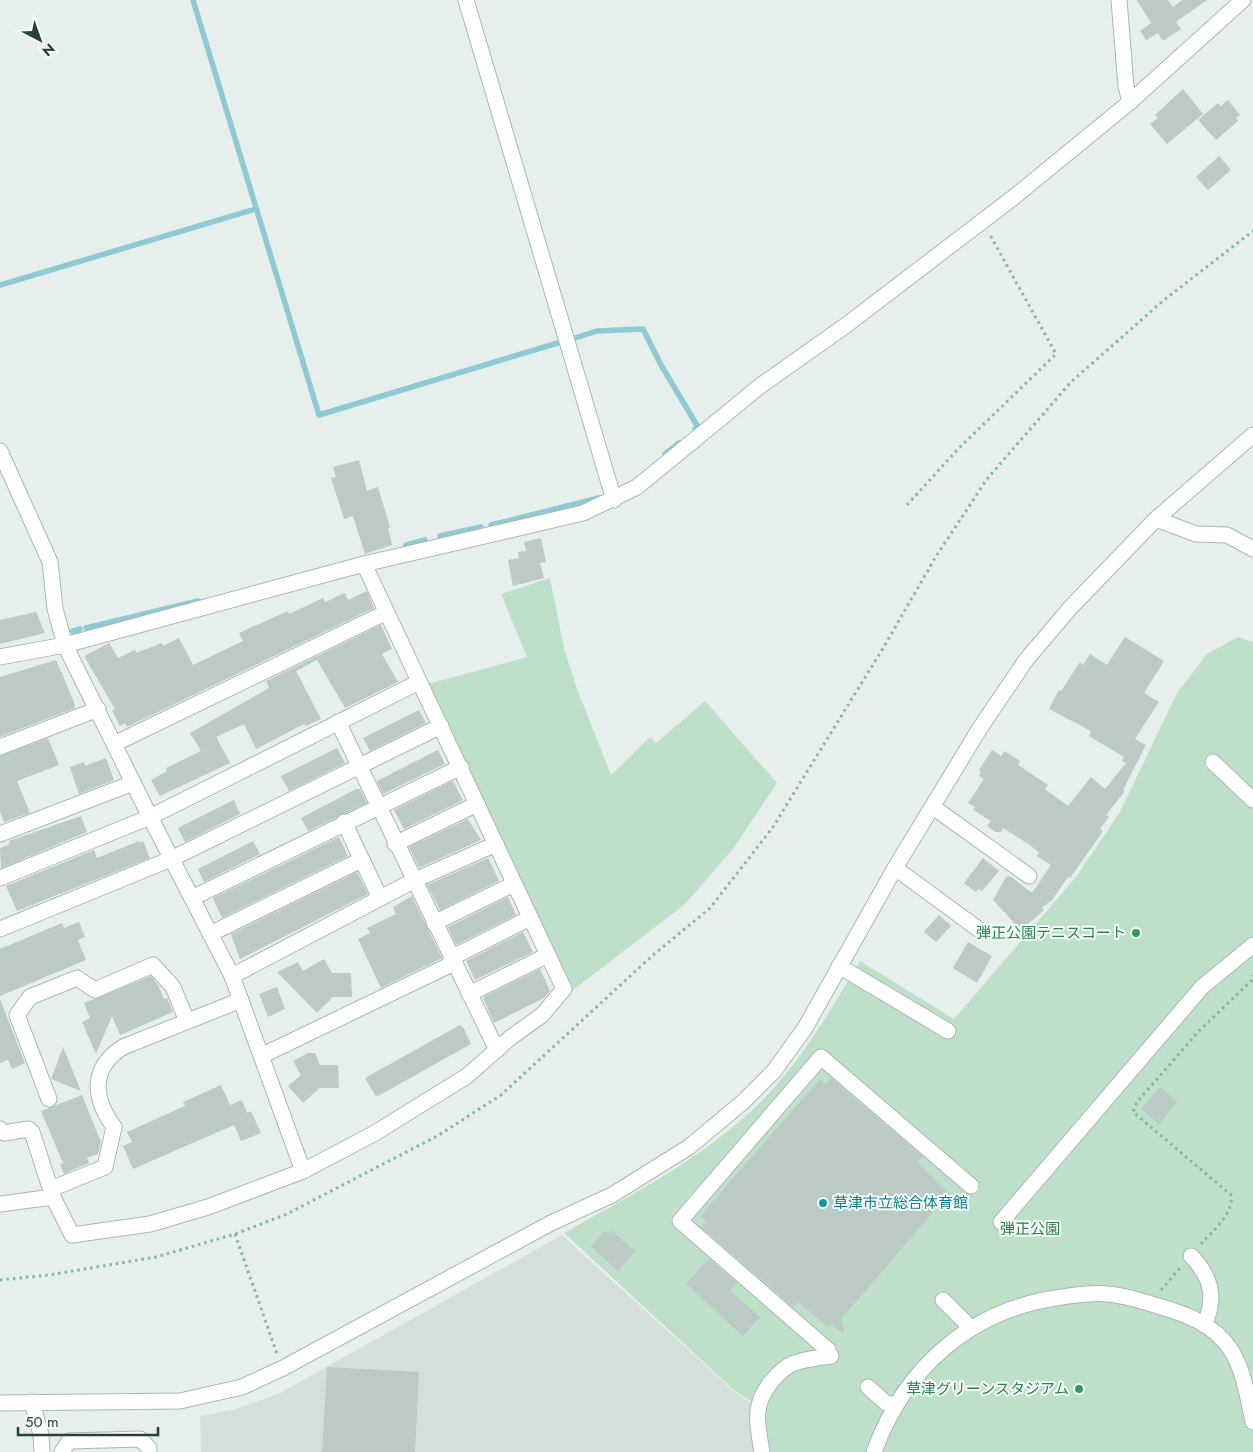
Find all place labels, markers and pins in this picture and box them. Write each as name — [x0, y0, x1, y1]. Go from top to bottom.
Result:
place label: 弾正公園テニスコート — [976, 922, 1126, 944]
marker: 弾正公園テニスコート — [1130, 927, 1142, 939]
place label: 草津市立総合体育館 — [833, 1192, 968, 1214]
marker: 草津市立総合体育館 — [817, 1197, 829, 1209]
place label: 草津グリーンスタジアム — [906, 1378, 1069, 1400]
marker: 草津グリーンスタジアム — [1073, 1383, 1085, 1395]

